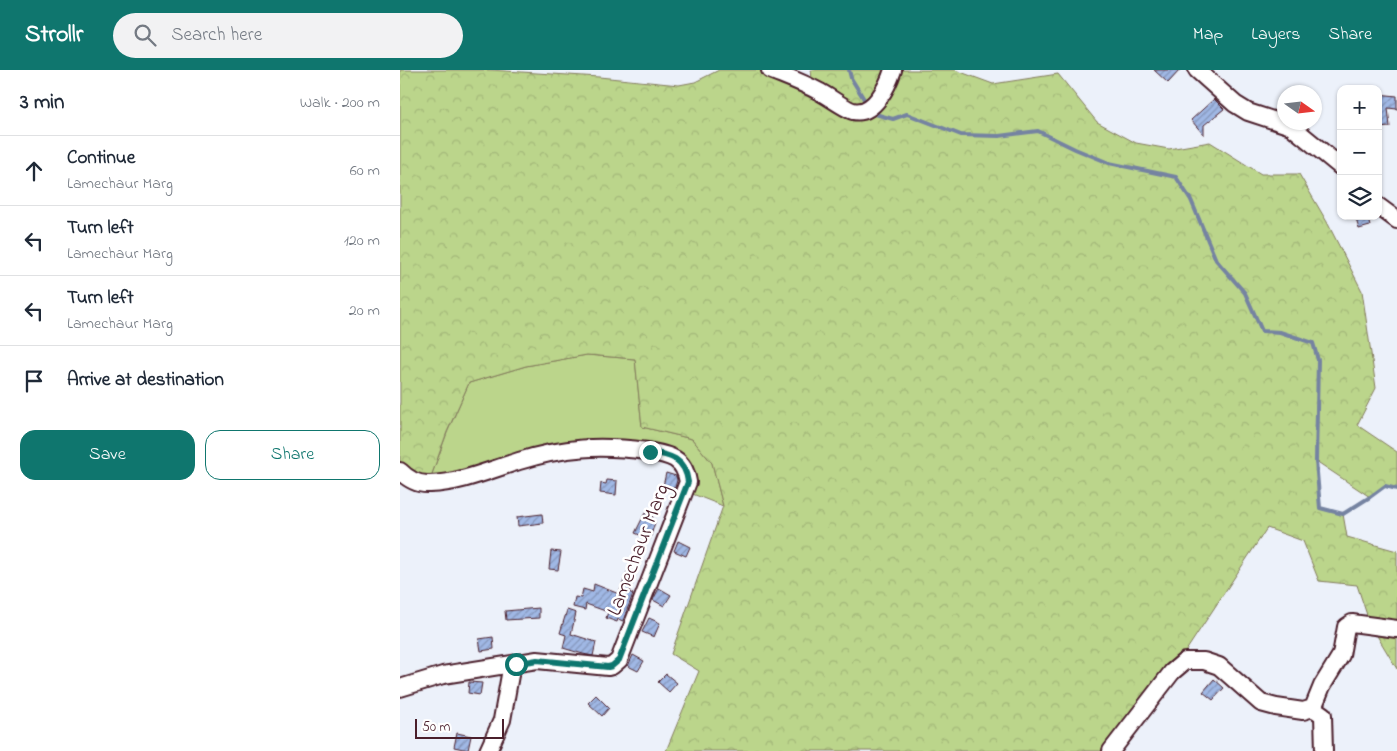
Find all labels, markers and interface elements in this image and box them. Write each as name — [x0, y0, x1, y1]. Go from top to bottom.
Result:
search box — [113, 13, 463, 58]
text: Strollr — [25, 18, 83, 53]
icon: search — [131, 21, 159, 49]
text: Search here — [171, 22, 262, 49]
text: Map — [1193, 22, 1223, 48]
text: Layers — [1251, 22, 1301, 48]
text: Share — [1329, 22, 1372, 48]
north arrow — [1277, 85, 1322, 130]
map controls — [1337, 85, 1382, 220]
button: + — [1337, 85, 1382, 130]
text: 3 min — [20, 88, 64, 118]
text: Walk · 200 m — [300, 91, 380, 115]
button: − — [1337, 130, 1382, 175]
text: Continue — [67, 145, 135, 172]
icon: ahead — [20, 157, 48, 185]
text: 60 m — [350, 159, 380, 183]
text: Lamechaur Marg — [67, 172, 173, 196]
button: layers — [1337, 175, 1382, 220]
text: Turn left — [67, 215, 134, 242]
icon: left — [20, 227, 48, 255]
text: 120 m — [344, 229, 380, 253]
text: Lamechaur Marg — [67, 242, 173, 266]
text: Turn left — [67, 285, 134, 312]
icon: left — [20, 297, 48, 325]
text: 20 m — [349, 299, 380, 323]
text: Lamechaur Marg — [67, 312, 173, 336]
icon: arrive — [20, 367, 48, 395]
text: Arrive at destination — [67, 367, 224, 394]
button: Save — [20, 430, 195, 480]
button: Share — [205, 430, 380, 480]
route end — [639, 441, 662, 464]
street label: Lamechaur Marg — [600, 480, 680, 621]
route start — [505, 653, 528, 676]
scale bar — [415, 716, 504, 739]
text: 50 m — [422, 717, 450, 738]

